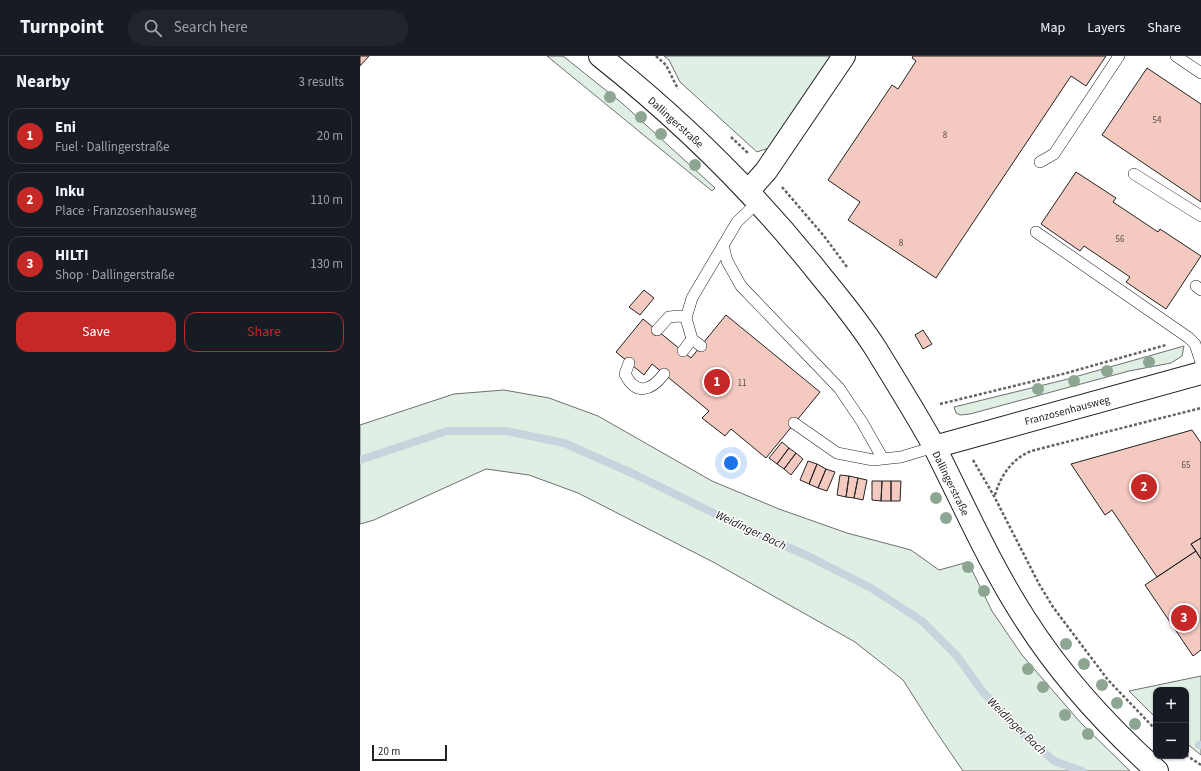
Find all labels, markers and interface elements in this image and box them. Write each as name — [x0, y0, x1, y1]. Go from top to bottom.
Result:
search box — [128, 10, 408, 46]
text: Turnpoint — [20, 14, 104, 41]
icon: search — [142, 17, 164, 39]
text: Search here — [174, 17, 248, 38]
text: Map — [1040, 18, 1065, 38]
text: Layers — [1087, 18, 1125, 38]
text: Share — [1147, 18, 1181, 38]
text: Nearby — [16, 70, 70, 94]
text: 3 results — [299, 73, 344, 91]
street label: Dallingerstraße — [645, 93, 707, 152]
house number: 54 — [1153, 114, 1162, 127]
text: Eni — [55, 117, 76, 138]
text: 1 — [27, 127, 33, 145]
text: 20 m — [317, 127, 343, 145]
house number: 8 — [943, 129, 948, 142]
text: Fuel · Dallingerstraße — [55, 138, 170, 156]
text: Inku — [55, 181, 85, 202]
text: 2 — [27, 191, 33, 209]
text: 110 m — [310, 191, 343, 209]
text: Place · Franzosenhausweg — [55, 202, 197, 220]
house number: 56 — [1116, 233, 1125, 246]
house number: 8 — [899, 237, 904, 250]
text: HILTI — [55, 245, 88, 266]
text: 3 — [27, 255, 33, 273]
text: 130 m — [310, 255, 343, 273]
text: Shop · Dallingerstraße — [55, 266, 175, 284]
button: Save — [16, 312, 176, 352]
button: Share — [184, 312, 344, 352]
pin: 1 — [704, 367, 730, 397]
house number: 11 — [738, 377, 746, 390]
street label: Franzosenhausweg — [1023, 392, 1112, 429]
street label: Dallingerstraße — [928, 448, 973, 519]
your location — [721, 453, 741, 473]
house number: 65 — [1182, 459, 1191, 472]
pin: 2 — [1131, 472, 1157, 502]
water label: Weidinger Bach — [713, 507, 789, 554]
pin: 3 — [1171, 603, 1197, 633]
map controls — [1153, 687, 1189, 759]
button: + — [1153, 687, 1189, 723]
water label: Weidinger Bach — [983, 694, 1050, 759]
button: − — [1153, 723, 1189, 759]
scale bar — [372, 743, 447, 762]
text: 20 m — [378, 744, 400, 759]

